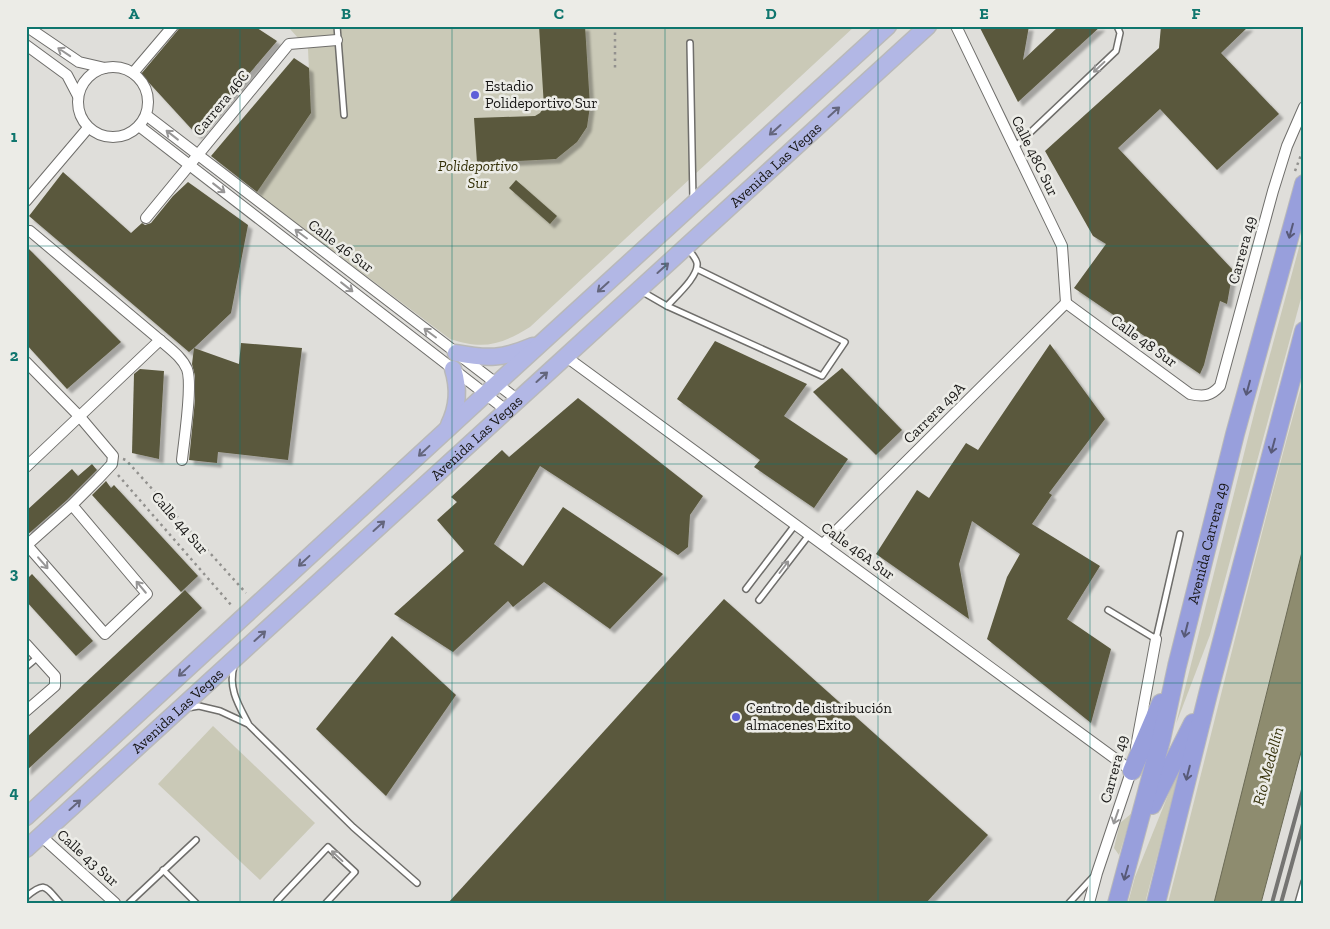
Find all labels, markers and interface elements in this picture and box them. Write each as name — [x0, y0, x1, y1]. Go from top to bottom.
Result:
text: A — [129, 4, 140, 23]
text: B — [341, 4, 351, 23]
text: C — [554, 4, 564, 23]
text: D — [765, 4, 777, 23]
text: E — [979, 4, 989, 23]
text: F — [1191, 4, 1201, 23]
one-way arrow — [57, 47, 71, 57]
one-way arrow — [1092, 61, 1105, 73]
street label: Carrera 46C — [189, 67, 253, 139]
place label: Estadio Polideportivo Sur — [485, 77, 597, 112]
marker: Estadio Polideportivo Sur — [469, 89, 481, 101]
one-way arrow — [828, 106, 841, 117]
street label: Calle 48C Sur — [1008, 113, 1062, 199]
street label: Avenida Las Vegas — [726, 118, 825, 211]
one-way arrow — [768, 124, 781, 136]
text: 1 — [11, 127, 18, 146]
one-way arrow — [166, 130, 179, 141]
park label: Polideportivo Sur — [438, 157, 518, 192]
one-way arrow — [212, 182, 225, 193]
street label: Carrera 49 — [1224, 214, 1260, 286]
street label: Calle 46 Sur — [305, 215, 377, 277]
one-way arrow — [1286, 223, 1295, 239]
one-way arrow — [294, 229, 308, 239]
one-way arrow — [656, 262, 669, 274]
one-way arrow — [596, 281, 609, 293]
one-way arrow — [341, 282, 354, 293]
street label: Calle 48 Sur — [1107, 311, 1181, 371]
one-way arrow — [423, 328, 437, 338]
text: 2 — [10, 346, 19, 365]
one-way arrow — [536, 371, 549, 383]
street label: Carrera 49A — [900, 378, 969, 447]
one-way arrow — [1243, 380, 1252, 396]
street label: Avenida Las Vegas — [427, 391, 526, 484]
one-way arrow — [1268, 438, 1278, 454]
one-way arrow — [417, 445, 430, 457]
street label: Avenida Carrera 49 — [1184, 481, 1232, 606]
street label: Calle 44 Sur — [148, 488, 212, 558]
street label: Calle 46A Sur — [818, 518, 898, 584]
one-way arrow — [373, 520, 386, 532]
one-way arrow — [297, 555, 310, 567]
one-way arrow — [37, 556, 49, 569]
one-way arrow — [779, 560, 789, 574]
text: 3 — [10, 564, 19, 583]
one-way arrow — [136, 581, 147, 594]
one-way arrow — [1181, 622, 1190, 638]
one-way arrow — [253, 630, 266, 642]
street label: Avenida Las Vegas — [128, 664, 227, 757]
one-way arrow — [178, 665, 191, 677]
place label: Centro de distribución almacenes Exito — [746, 699, 892, 734]
marker: Centro de distribución almacenes Exito — [730, 711, 742, 723]
water label: Río Medellín — [1248, 725, 1288, 807]
street label: Carrera 49 — [1096, 733, 1132, 805]
one-way arrow — [1183, 764, 1192, 780]
text: 4 — [9, 783, 19, 802]
one-way arrow — [69, 799, 82, 811]
one-way arrow — [1111, 808, 1120, 824]
street label: Calle 43 Sur — [53, 826, 123, 890]
one-way arrow — [330, 850, 343, 862]
one-way arrow — [1120, 864, 1130, 880]

